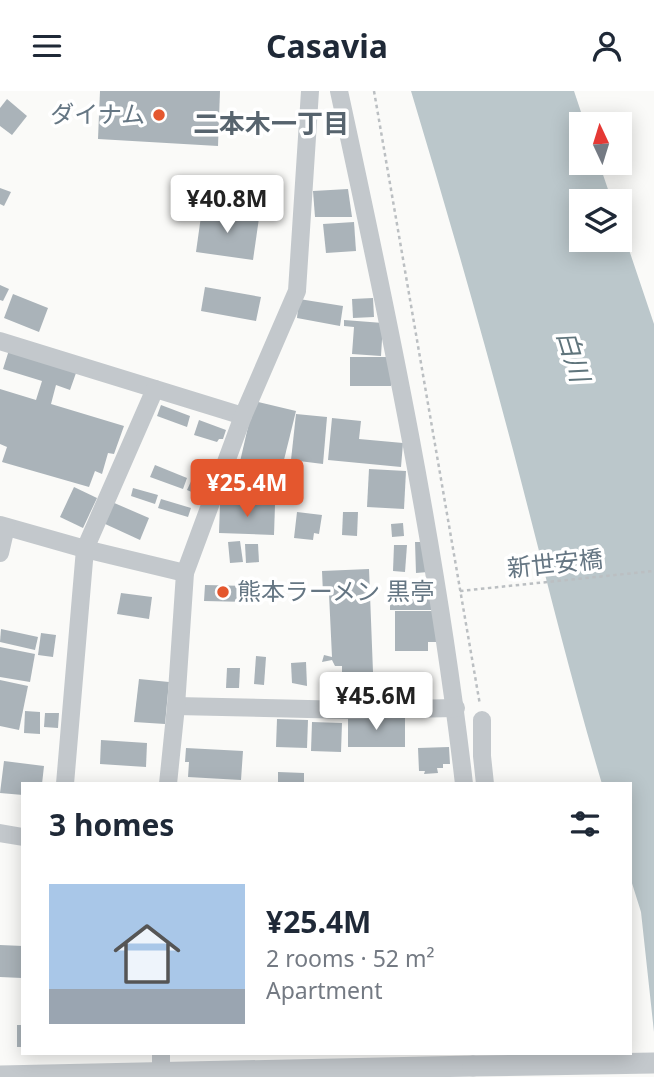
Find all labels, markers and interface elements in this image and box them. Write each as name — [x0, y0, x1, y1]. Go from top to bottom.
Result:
text: Casavia — [266, 24, 388, 67]
icon: menu — [28, 27, 66, 65]
icon: person — [588, 27, 626, 65]
place label: ダイナム — [50, 97, 145, 130]
district label: 二本木一丁目 — [193, 105, 349, 141]
marker: ダイナム — [151, 107, 167, 123]
north arrow — [569, 112, 632, 175]
map controls — [569, 112, 632, 252]
pin: ¥40.8M — [170, 176, 284, 235]
text: ¥40.8M — [187, 182, 267, 214]
button: layers — [569, 189, 632, 252]
water label: 白川 — [549, 326, 600, 389]
pin: ¥25.4M — [190, 459, 304, 519]
text: ¥25.4M — [207, 466, 287, 498]
street label: 新世安橋 — [505, 541, 604, 584]
place label: 熊本ラーメン 黒亭 — [237, 574, 434, 607]
marker: 熊本ラーメン 黒亭 — [215, 584, 231, 600]
pin: ¥45.6M — [319, 673, 433, 732]
text: ¥45.6M — [336, 679, 416, 711]
text: 3 homes — [49, 804, 174, 845]
icon: filters — [566, 805, 604, 843]
text: ¥25.4M — [266, 901, 371, 942]
icon: home — [105, 912, 189, 996]
text: 2 rooms · 52 m² — [266, 942, 435, 974]
text: Apartment — [266, 974, 383, 1006]

